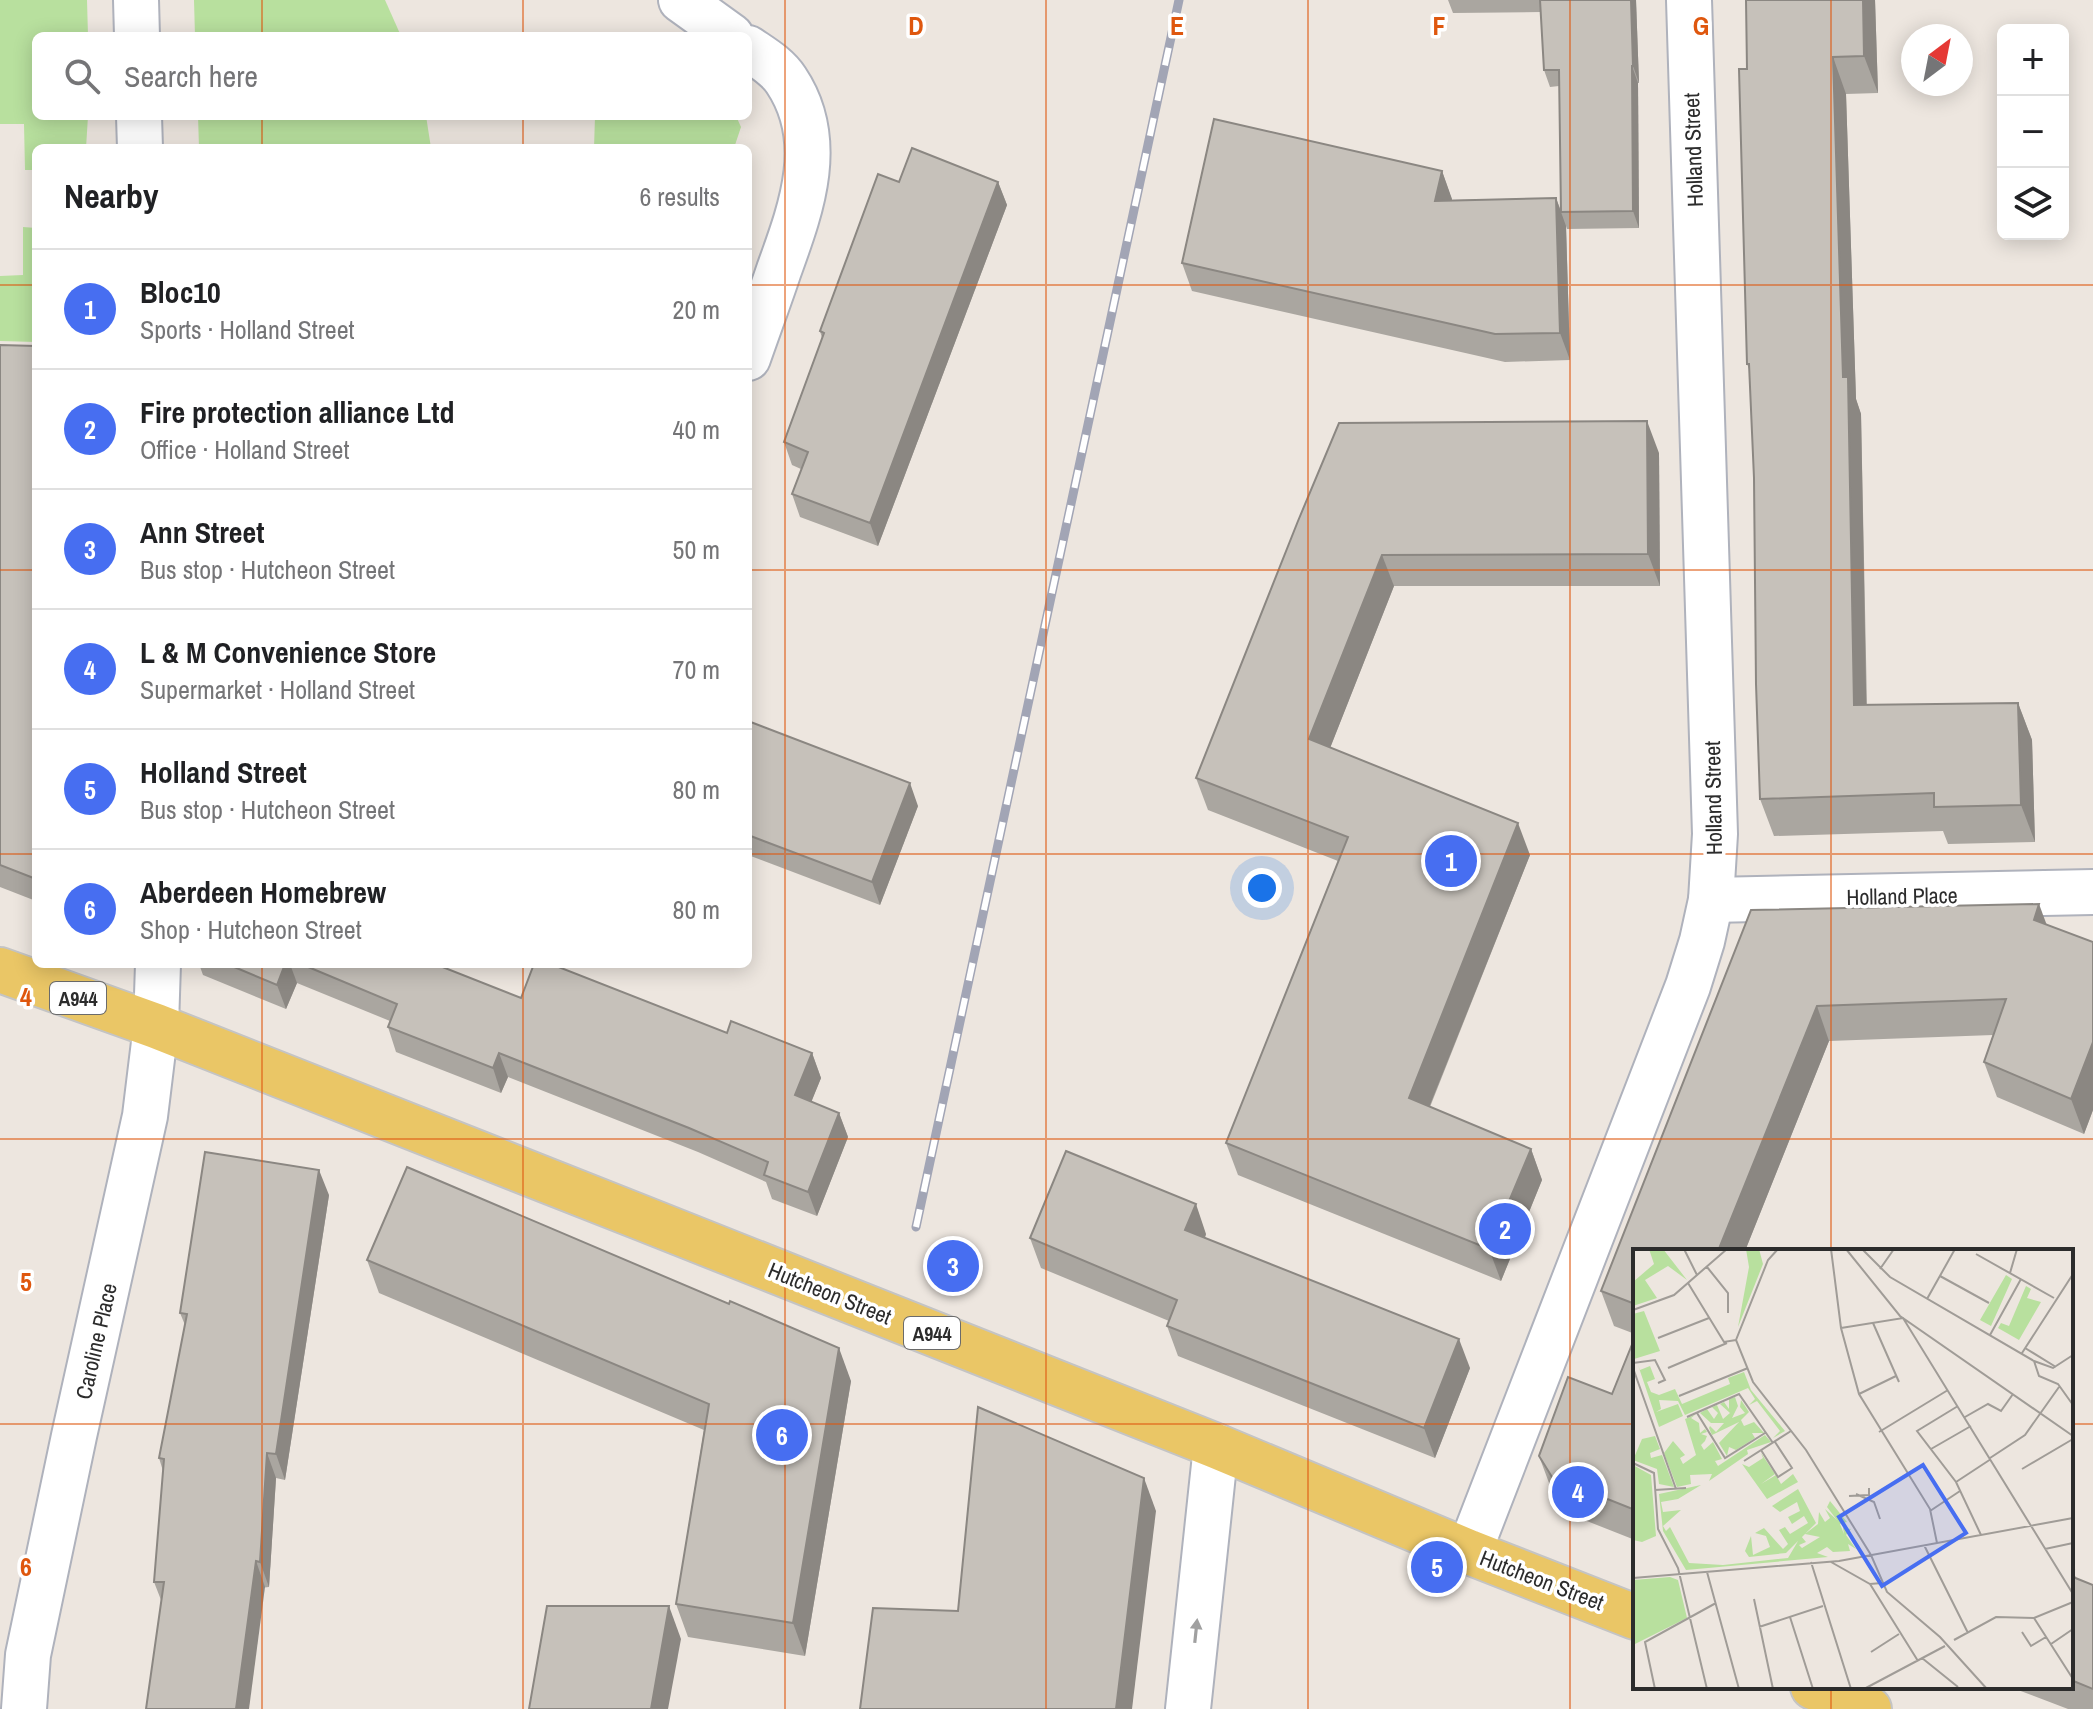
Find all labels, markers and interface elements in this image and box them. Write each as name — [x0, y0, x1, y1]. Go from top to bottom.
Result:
text: D — [908, 8, 924, 43]
text: E — [1170, 8, 1184, 43]
text: F — [1432, 8, 1446, 43]
text: G — [1693, 8, 1709, 43]
north arrow — [1901, 24, 1973, 96]
map controls — [1997, 24, 2069, 240]
button: + — [1997, 24, 2069, 96]
search box — [32, 32, 752, 120]
icon: search — [60, 54, 104, 98]
text: Search here — [124, 56, 258, 96]
street label: Holland Street — [1676, 92, 1710, 208]
button: − — [1997, 96, 2069, 168]
button: layers — [1997, 168, 2069, 240]
text: Nearby — [64, 173, 159, 219]
text: 6 results — [639, 179, 720, 214]
text: Bloc10 — [140, 272, 221, 312]
text: 1 — [84, 292, 96, 327]
text: 20 m — [673, 292, 720, 327]
text: Sports · Holland Street — [140, 312, 355, 347]
text: Fire protection alliance Ltd — [140, 392, 454, 432]
text: 2 — [84, 412, 96, 447]
text: 40 m — [673, 412, 720, 447]
text: Office · Holland Street — [140, 432, 349, 467]
text: Ann Street — [140, 512, 264, 552]
text: 3 — [84, 532, 96, 567]
text: 50 m — [673, 532, 720, 567]
text: Bus stop · Hutcheon Street — [140, 552, 395, 587]
text: L & M Convenience Store — [140, 632, 436, 672]
text: 4 — [84, 652, 96, 687]
text: 70 m — [673, 652, 720, 687]
text: Supermarket · Holland Street — [140, 672, 415, 707]
street label: Holland Street — [1697, 741, 1729, 855]
text: Holland Street — [140, 752, 307, 792]
text: 5 — [84, 772, 96, 807]
text: 80 m — [673, 772, 720, 807]
text: Bus stop · Hutcheon Street — [140, 792, 395, 827]
pin: 1 — [1425, 831, 1477, 891]
your location — [1242, 868, 1282, 908]
text: Aberdeen Homebrew — [140, 872, 386, 912]
street label: Holland Place — [1846, 880, 1958, 912]
text: 6 — [84, 892, 96, 927]
text: 80 m — [673, 892, 720, 927]
text: Shop · Hutcheon Street — [140, 912, 362, 947]
text: 4 — [20, 979, 32, 1014]
road number: A944 — [50, 982, 106, 1014]
pin: 2 — [1479, 1199, 1531, 1259]
pin: 3 — [927, 1236, 979, 1296]
inset map — [1633, 1249, 2073, 1689]
street label: Hutcheon Street — [764, 1255, 896, 1331]
text: 5 — [20, 1264, 32, 1299]
street label: Caroline Place — [68, 1280, 124, 1402]
road number: A944 — [904, 1317, 960, 1349]
pin: 6 — [756, 1405, 808, 1465]
pin: 4 — [1552, 1462, 1604, 1522]
pin: 5 — [1411, 1537, 1463, 1597]
street label: Hutcheon Street — [1476, 1543, 1608, 1617]
text: 6 — [20, 1549, 32, 1584]
one-way arrow — [1190, 1619, 1203, 1644]

